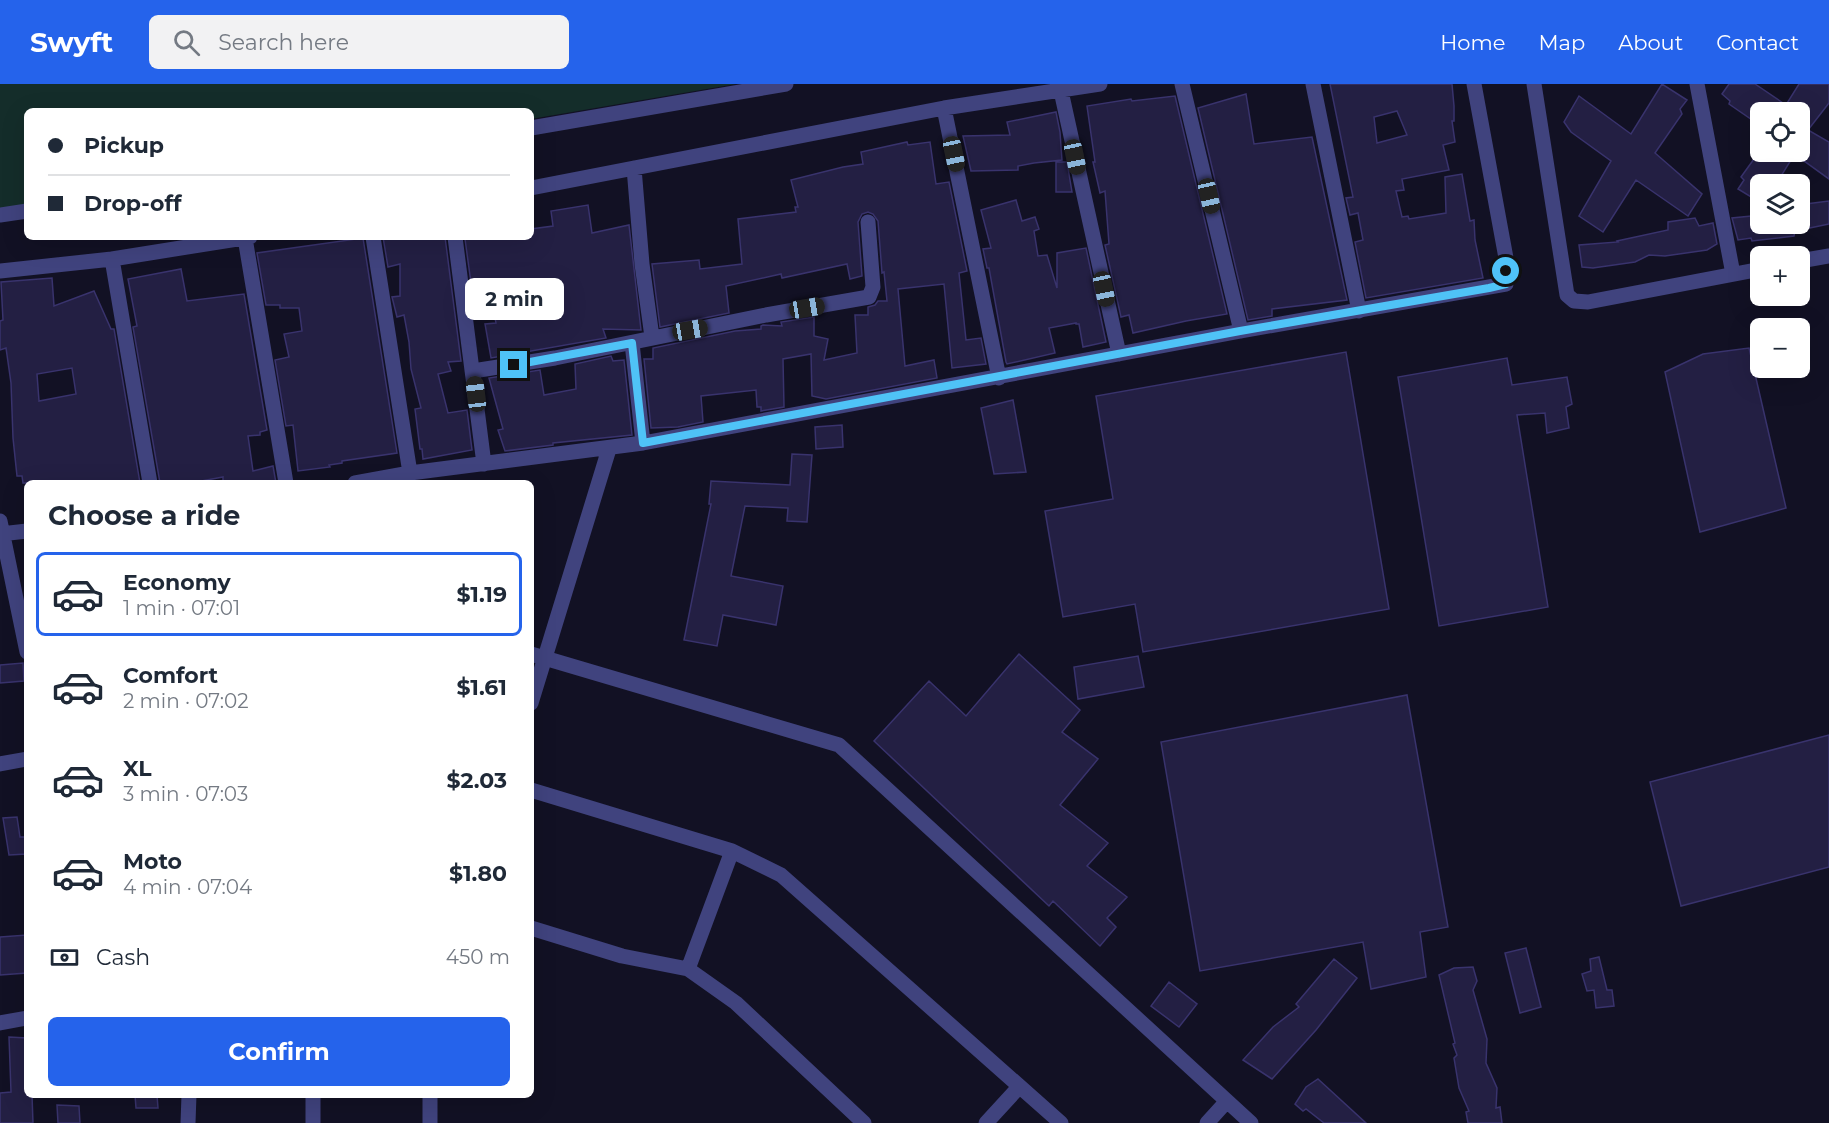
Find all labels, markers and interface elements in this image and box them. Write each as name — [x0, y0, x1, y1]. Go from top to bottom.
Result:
search box — [149, 15, 569, 69]
text: Swyft — [30, 25, 113, 59]
icon: search — [170, 26, 203, 59]
text: Search here — [218, 29, 349, 56]
text: Home — [1440, 30, 1505, 55]
text: Map — [1538, 30, 1585, 55]
text: About — [1618, 30, 1683, 55]
text: Contact — [1716, 30, 1799, 55]
map controls — [1750, 102, 1810, 378]
button: locate — [1750, 102, 1810, 162]
text: Pickup — [84, 132, 164, 159]
car — [941, 135, 967, 173]
car — [1062, 138, 1088, 176]
button: layers — [1750, 174, 1810, 234]
car — [1196, 176, 1222, 216]
text: Drop-off — [84, 190, 182, 217]
button: + — [1750, 246, 1810, 306]
route start — [1492, 257, 1519, 284]
car — [1091, 270, 1117, 308]
callout: 2 min — [464, 278, 564, 320]
text: 2 min — [485, 287, 544, 311]
car — [788, 296, 826, 320]
car — [671, 318, 709, 342]
button: − — [1750, 318, 1810, 378]
route end — [500, 351, 527, 378]
car — [465, 375, 487, 413]
text: Choose a ride — [48, 499, 240, 532]
icon: car — [51, 567, 105, 621]
text: Economy — [123, 569, 231, 596]
text: $1.19 — [457, 581, 507, 608]
text: 1 min · 07:01 — [123, 596, 240, 620]
icon: car — [51, 660, 105, 714]
text: Comfort — [123, 662, 218, 689]
text: $1.61 — [456, 674, 507, 701]
text: 2 min · 07:02 — [123, 689, 249, 713]
icon: car — [51, 753, 105, 807]
text: XL — [123, 755, 152, 782]
text: $2.03 — [447, 767, 507, 794]
text: 3 min · 07:03 — [123, 782, 248, 806]
icon: car — [51, 846, 105, 900]
text: Moto — [123, 848, 182, 875]
text: $1.80 — [449, 860, 507, 887]
text: 4 min · 07:04 — [123, 875, 252, 899]
icon: cash — [48, 941, 81, 974]
text: Cash — [96, 944, 150, 971]
text: 450 m — [446, 945, 510, 969]
button: Confirm — [48, 1017, 510, 1086]

